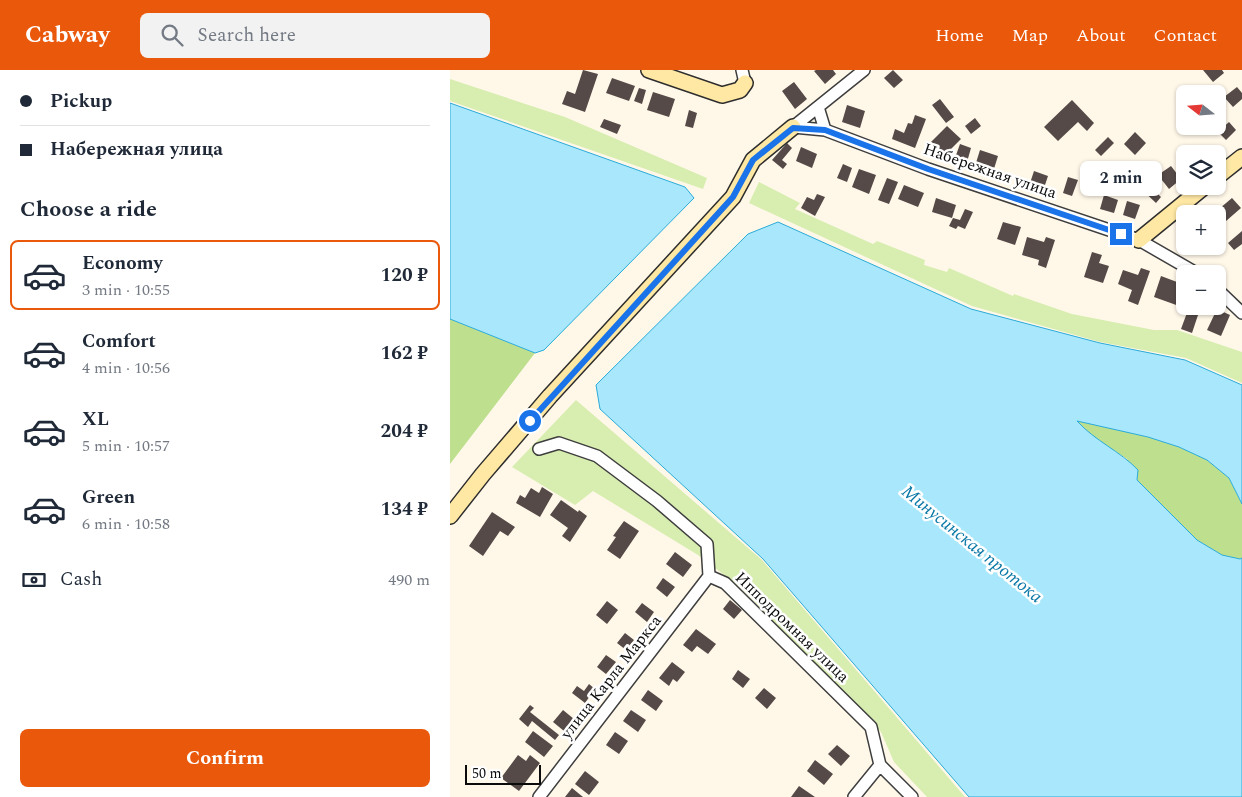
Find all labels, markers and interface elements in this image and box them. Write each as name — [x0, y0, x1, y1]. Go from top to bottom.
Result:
search box — [140, 13, 490, 58]
text: Cabway — [25, 17, 110, 53]
icon: search — [158, 21, 186, 49]
text: Search here — [198, 21, 296, 50]
text: Home — [935, 22, 984, 49]
text: Map — [1012, 22, 1048, 49]
text: About — [1076, 22, 1126, 49]
text: Contact — [1154, 22, 1217, 49]
north arrow — [1176, 85, 1226, 135]
map controls — [1176, 85, 1226, 315]
text: Pickup — [50, 87, 112, 116]
text: Набережная улица — [50, 135, 223, 164]
street label: Набережная улица — [920, 137, 1060, 205]
button: layers — [1176, 145, 1226, 195]
callout: 2 min — [1080, 161, 1162, 196]
text: 2 min — [1100, 166, 1142, 190]
text: Choose a ride — [20, 193, 157, 226]
button: + — [1176, 205, 1226, 255]
route end — [1110, 223, 1132, 245]
text: Economy — [82, 249, 163, 278]
icon: car — [22, 253, 67, 298]
text: 120 ₽ — [381, 261, 428, 290]
button: − — [1176, 265, 1226, 315]
text: 3 min · 10:55 — [82, 278, 170, 302]
text: Comfort — [82, 327, 156, 356]
icon: car — [22, 331, 67, 376]
text: 162 ₽ — [381, 339, 428, 368]
text: 4 min · 10:56 — [82, 356, 170, 380]
text: XL — [82, 405, 109, 434]
icon: car — [22, 409, 67, 454]
route start — [519, 410, 541, 432]
text: 204 ₽ — [381, 417, 428, 446]
text: 5 min · 10:57 — [82, 434, 170, 458]
water label: Минусинская протока — [895, 478, 1049, 610]
text: Green — [82, 483, 135, 512]
icon: car — [22, 487, 67, 532]
text: 134 ₽ — [381, 495, 428, 524]
text: 6 min · 10:58 — [82, 512, 170, 536]
text: Cash — [60, 565, 102, 594]
icon: cash — [20, 566, 48, 594]
street label: Ипподромная улица — [729, 566, 855, 688]
text: 490 m — [388, 568, 430, 592]
street label: улица Карла Маркса — [554, 610, 667, 745]
button: Confirm — [20, 729, 430, 787]
scale bar — [465, 762, 541, 785]
text: 50 m — [472, 763, 502, 784]

